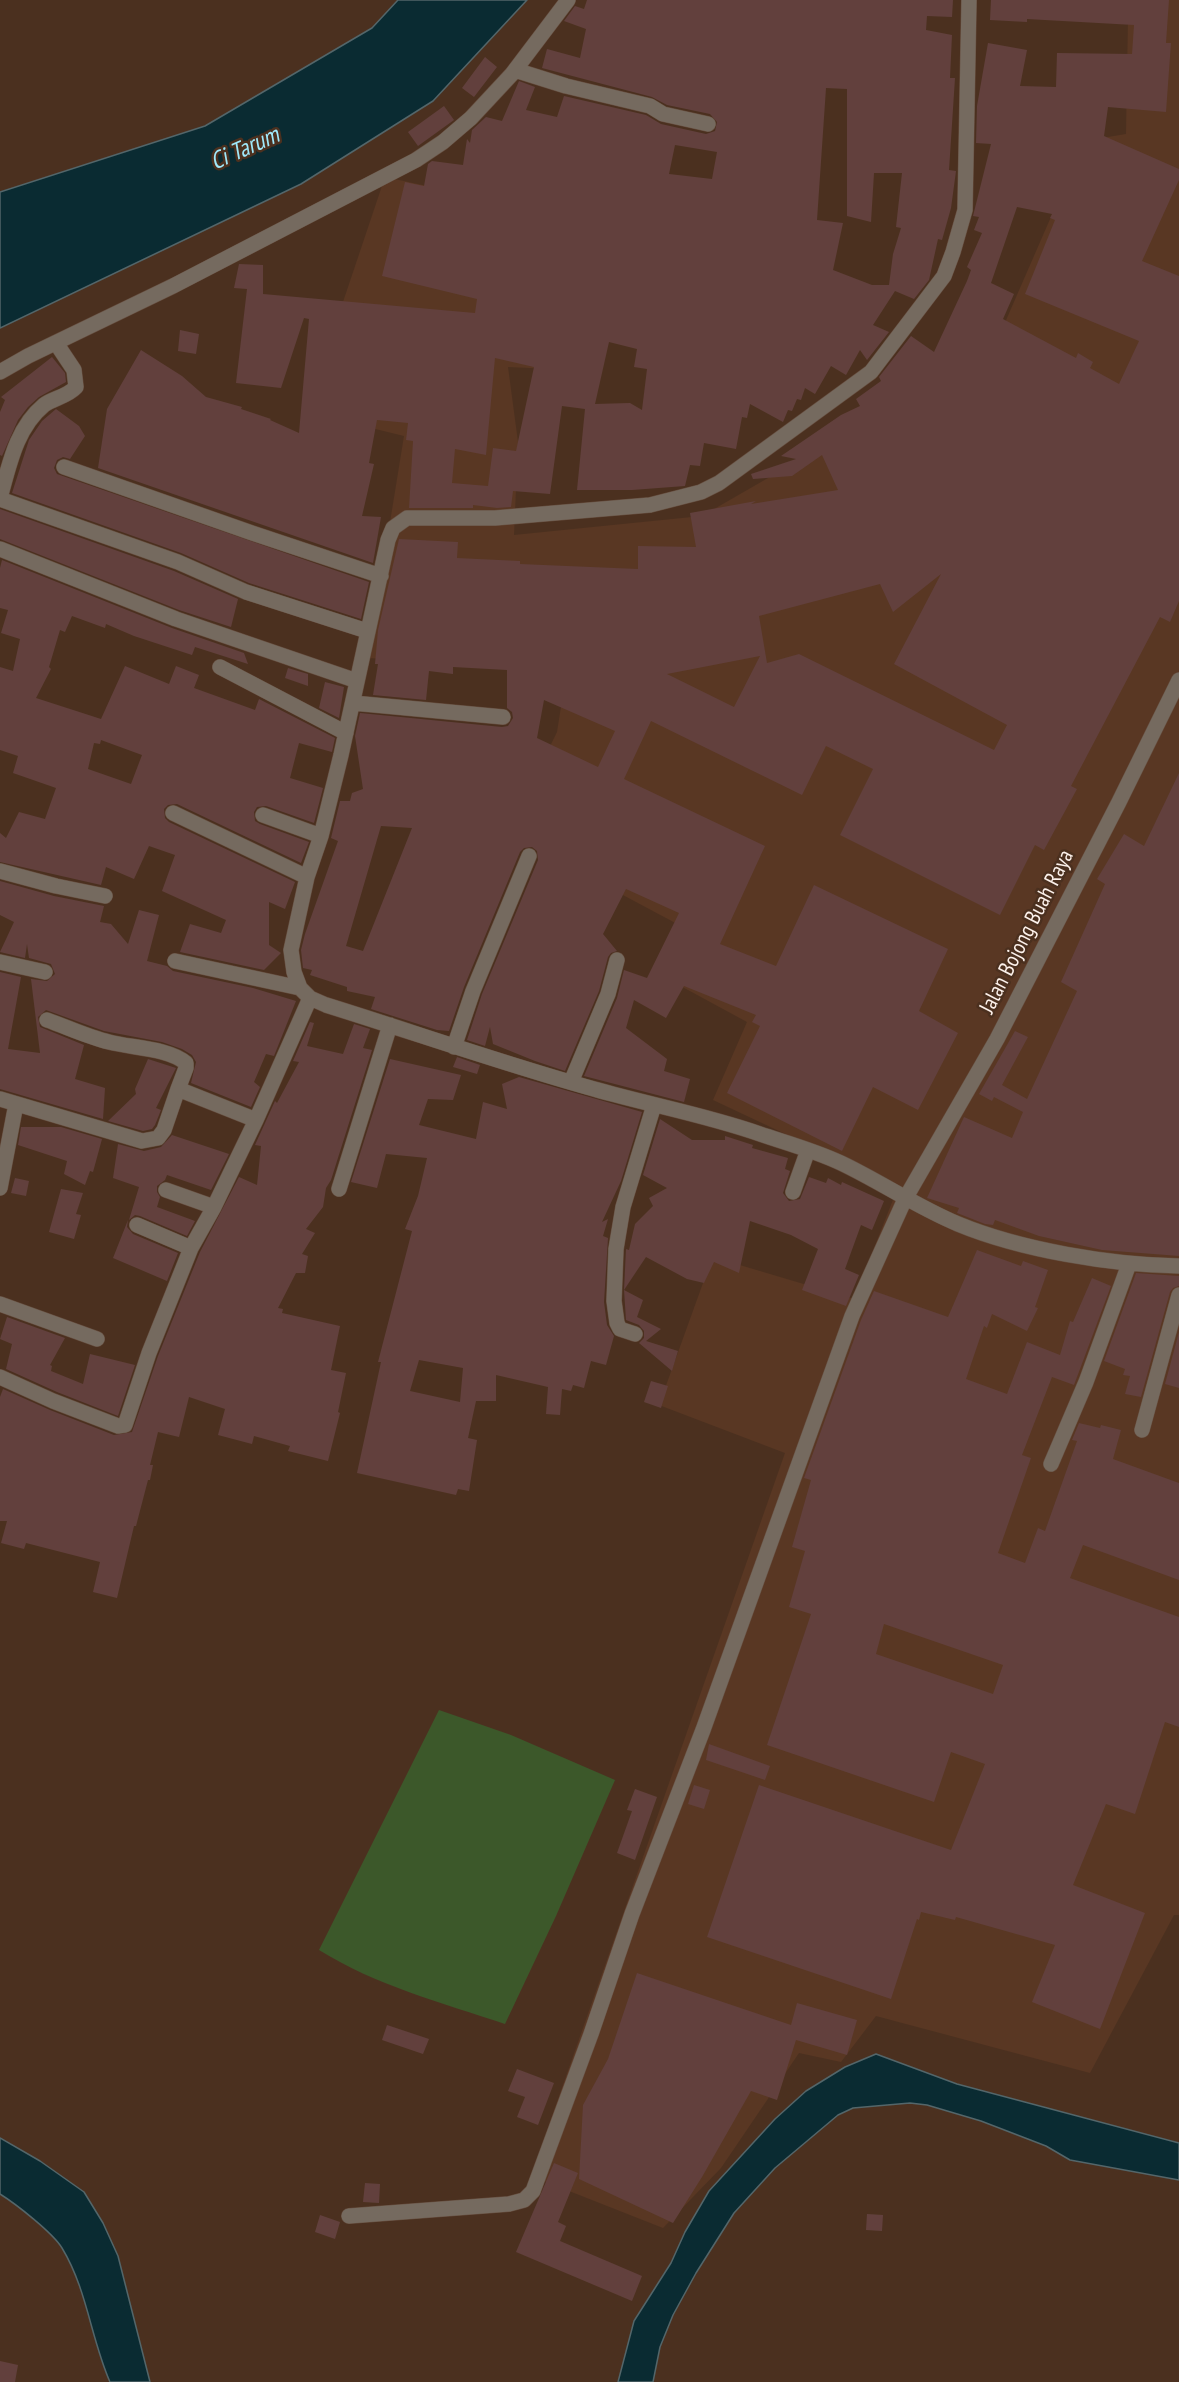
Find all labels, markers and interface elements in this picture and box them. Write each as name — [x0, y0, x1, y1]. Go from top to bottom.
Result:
water label: Ci Tarum — [206, 121, 284, 177]
street label: Jalan Bojong Buah Raya — [974, 846, 1080, 1018]

